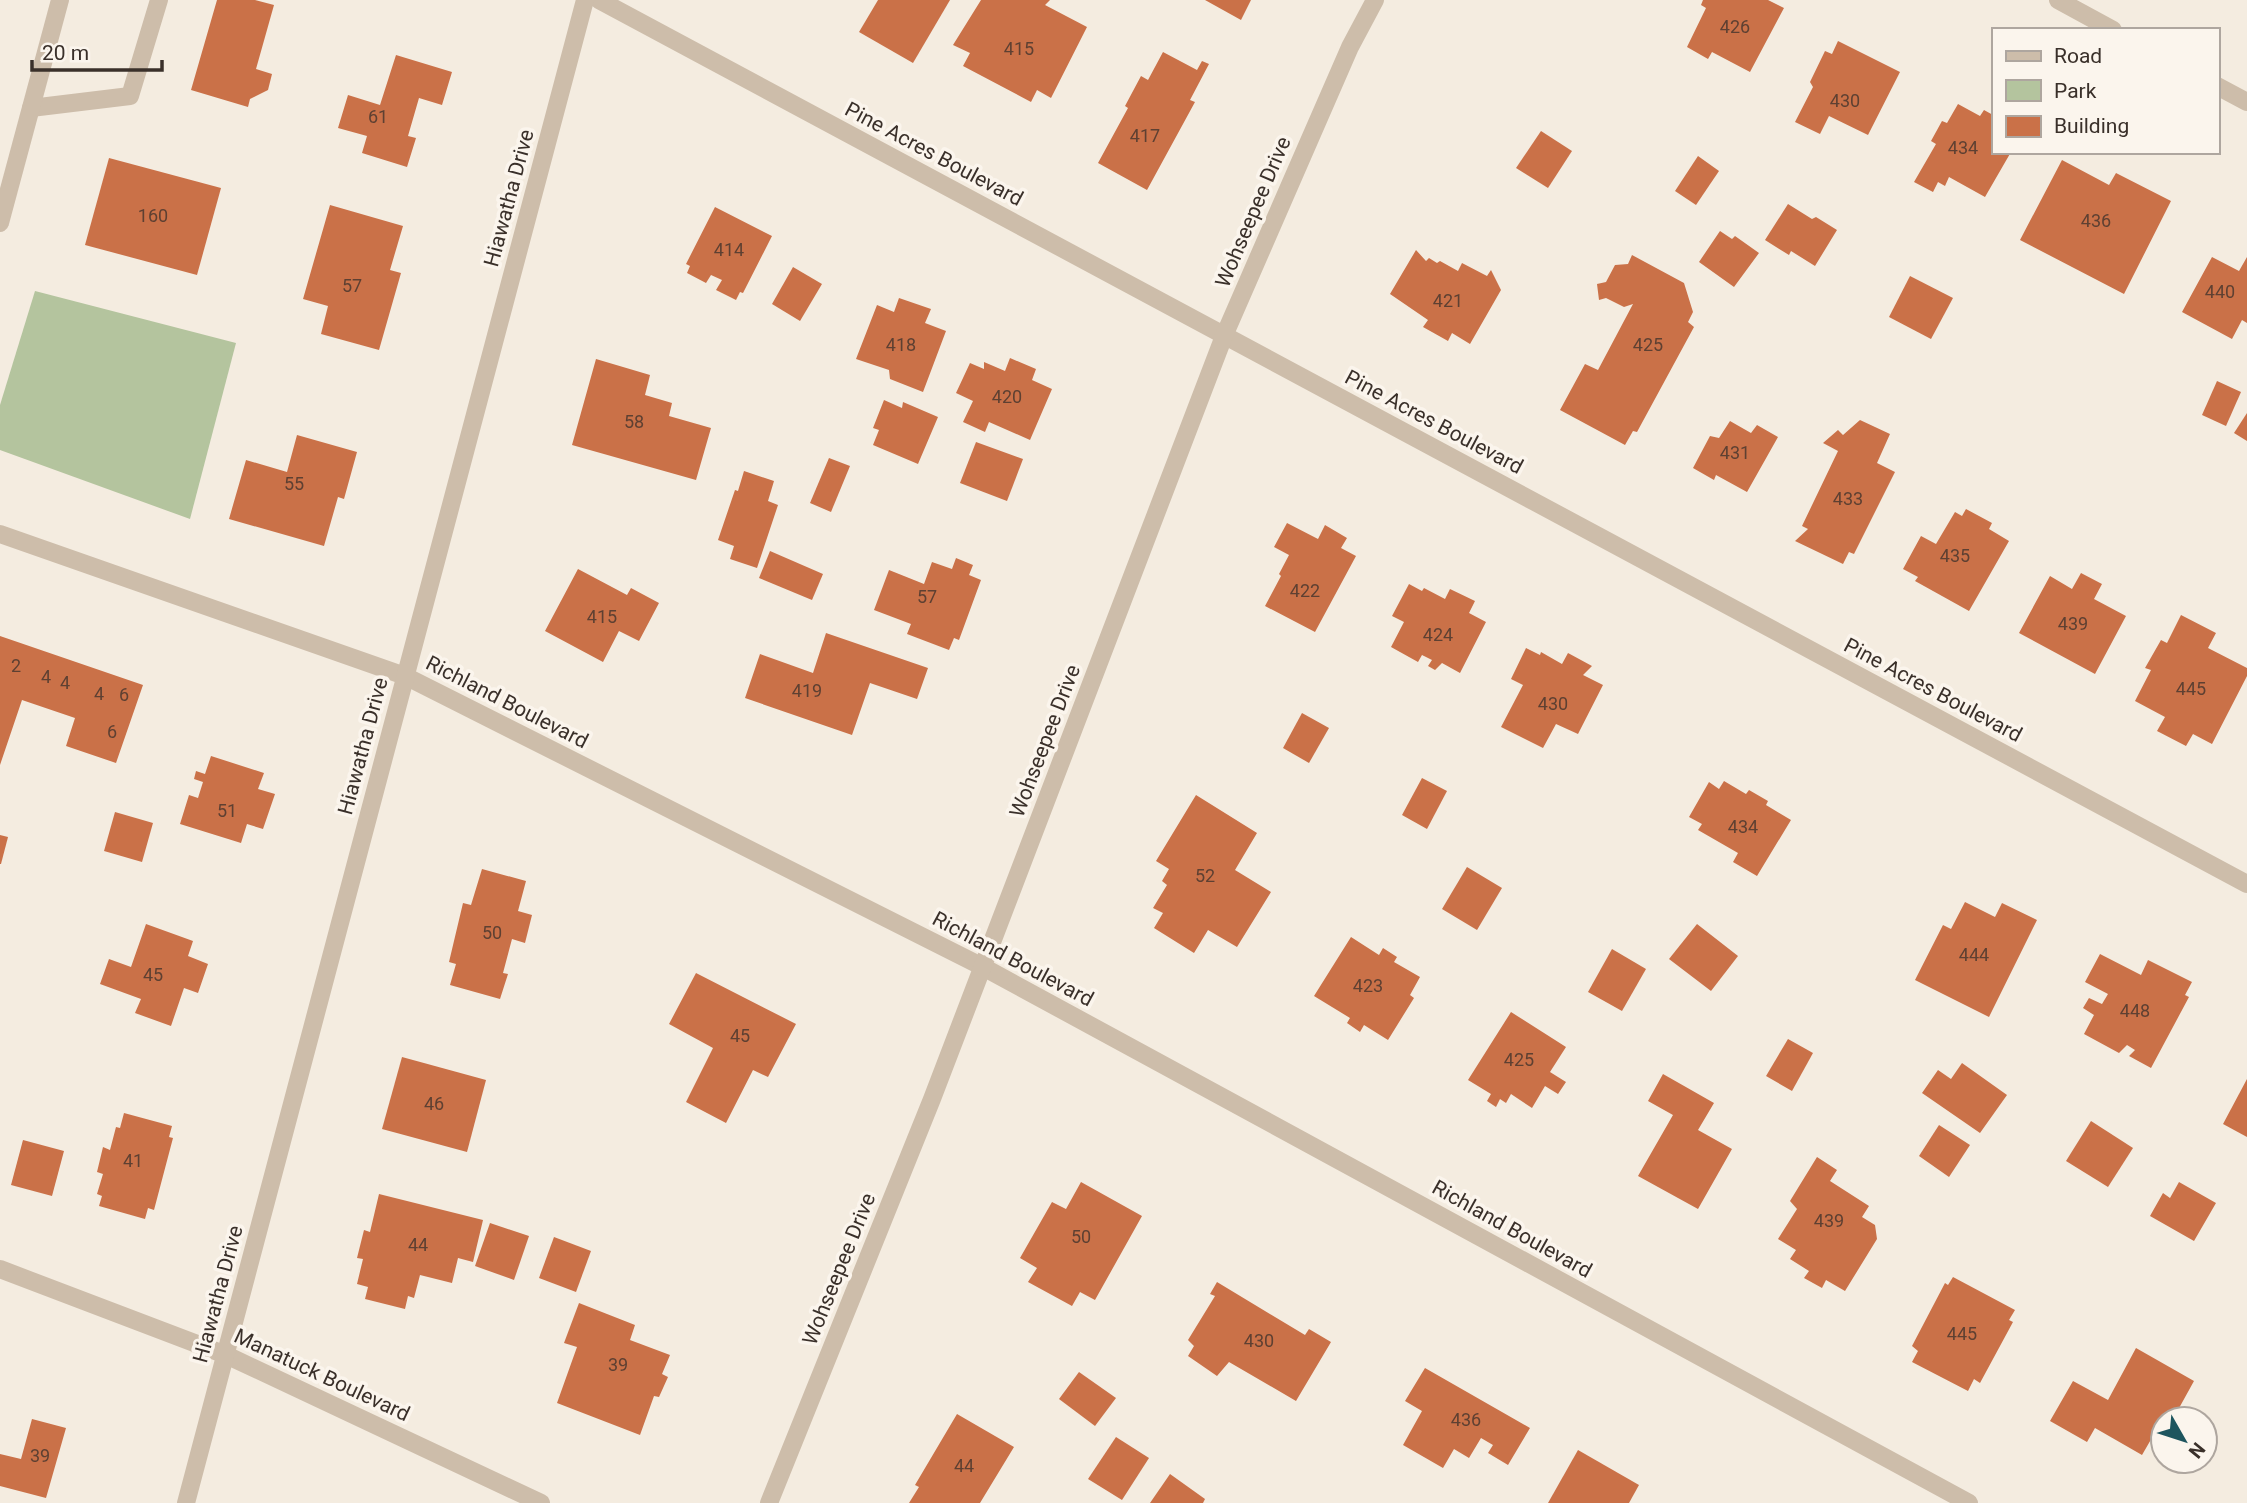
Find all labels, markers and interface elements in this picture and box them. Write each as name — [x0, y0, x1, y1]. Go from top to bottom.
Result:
house number: 426 — [1720, 16, 1750, 37]
scale bar — [32, 28, 161, 72]
legend — [1992, 28, 2219, 154]
house number: 415 — [1004, 38, 1034, 59]
text: 20 m — [42, 41, 89, 65]
text: Road — [2054, 44, 2102, 68]
text: Park — [2054, 79, 2097, 103]
house number: 430 — [1830, 90, 1860, 111]
street label: Pine Acres Boulevard — [841, 97, 1027, 211]
house number: 61 — [368, 106, 388, 127]
text: Building — [2054, 114, 2129, 138]
house number: 417 — [1130, 125, 1160, 146]
street label: Hiawatha Drive — [479, 127, 539, 269]
street label: Wohseepee Drive — [1210, 133, 1296, 291]
house number: 434 — [1948, 137, 1978, 158]
house number: 160 — [138, 205, 168, 226]
house number: 436 — [2081, 210, 2111, 231]
house number: 414 — [714, 239, 744, 260]
house number: 57 — [342, 275, 362, 296]
house number: 440 — [2205, 281, 2235, 302]
house number: 421 — [1433, 290, 1463, 311]
house number: 418 — [886, 334, 916, 355]
house number: 425 — [1633, 334, 1663, 355]
street label: Pine Acres Boulevard — [1341, 365, 1527, 479]
house number: 420 — [992, 386, 1022, 407]
house number: 58 — [624, 411, 644, 432]
house number: 431 — [1720, 442, 1750, 463]
house number: 55 — [284, 473, 304, 494]
house number: 433 — [1833, 488, 1863, 509]
house number: 435 — [1940, 545, 1970, 566]
house number: 422 — [1290, 580, 1320, 601]
house number: 57 — [917, 586, 937, 607]
house number: 415 — [587, 606, 617, 627]
house number: 439 — [2058, 613, 2088, 634]
house number: 424 — [1423, 624, 1453, 645]
street label: Pine Acres Boulevard — [1840, 633, 2026, 747]
street label: Richland Boulevard — [422, 651, 592, 753]
house number: 2 — [11, 655, 21, 676]
street label: Wohseepee Drive — [1005, 661, 1085, 821]
house number: 4 — [41, 666, 51, 687]
house number: 4 — [60, 672, 70, 693]
street label: Hiawatha Drive — [333, 675, 393, 817]
house number: 445 — [2176, 678, 2206, 699]
house number: 419 — [792, 680, 822, 701]
house number: 4 — [94, 683, 104, 704]
house number: 6 — [119, 684, 129, 705]
house number: 430 — [1538, 693, 1568, 714]
house number: 6 — [107, 721, 117, 742]
house number: 51 — [217, 800, 237, 821]
house number: 434 — [1728, 816, 1758, 837]
house number: 52 — [1195, 865, 1215, 886]
street label: Richland Boulevard — [928, 906, 1098, 1012]
house number: 50 — [482, 922, 502, 943]
house number: 444 — [1959, 944, 1989, 965]
house number: 45 — [143, 964, 163, 985]
house number: 423 — [1353, 975, 1383, 996]
house number: 448 — [2120, 1000, 2150, 1021]
house number: 45 — [730, 1025, 750, 1046]
house number: 425 — [1504, 1049, 1534, 1070]
house number: 46 — [424, 1093, 444, 1114]
house number: 41 — [123, 1150, 143, 1171]
street label: Richland Boulevard — [1428, 1175, 1596, 1283]
street label: Wohseepee Drive — [798, 1190, 880, 1348]
house number: 439 — [1814, 1210, 1844, 1231]
street label: Hiawatha Drive — [188, 1223, 248, 1365]
house number: 50 — [1071, 1226, 1091, 1247]
house number: 44 — [408, 1234, 428, 1255]
house number: 445 — [1947, 1323, 1977, 1344]
street label: Manatuck Boulevard — [230, 1324, 414, 1426]
house number: 430 — [1244, 1330, 1274, 1351]
house number: 39 — [608, 1354, 628, 1375]
north arrow — [2149, 1405, 2219, 1475]
house number: 436 — [1451, 1409, 1481, 1430]
text: N — [2184, 1438, 2210, 1463]
house number: 39 — [30, 1445, 50, 1466]
house number: 44 — [954, 1455, 974, 1476]

